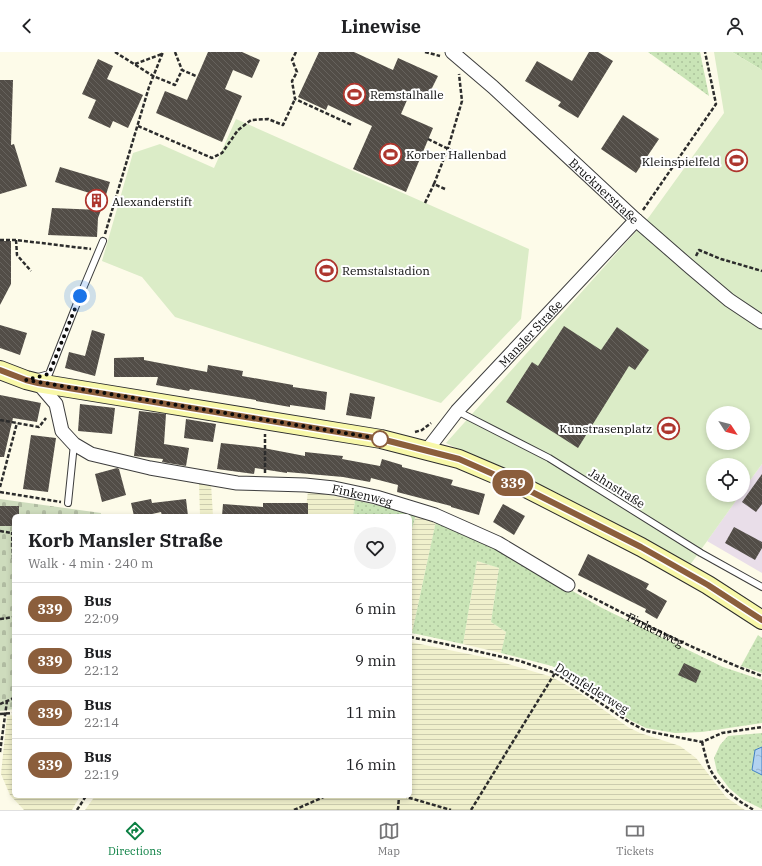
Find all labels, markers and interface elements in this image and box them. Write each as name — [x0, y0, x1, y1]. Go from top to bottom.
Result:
icon: back — [16, 15, 38, 37]
text: Linewise — [341, 15, 421, 38]
icon: person — [724, 15, 746, 37]
sports icon: Remstalhalle — [341, 81, 367, 107]
place label: Remstalhalle — [370, 87, 444, 102]
sports icon: Korber Hallenbad — [378, 141, 404, 167]
place label: Korber Hallenbad — [406, 147, 507, 162]
sports icon: Kleinspielfeld — [723, 148, 749, 174]
place label: Kleinspielfeld — [642, 154, 720, 169]
street label: Brucknerstraße — [566, 155, 642, 227]
building icon: Alexanderstift — [83, 188, 109, 214]
place label: Alexanderstift — [112, 194, 192, 209]
sports icon: Remstalstadion — [313, 257, 339, 283]
place label: Remstalstadion — [342, 263, 430, 278]
your location — [70, 286, 90, 306]
street label: Mansler Straße — [495, 297, 565, 370]
north arrow — [706, 406, 750, 450]
map controls — [706, 406, 750, 502]
sports icon: Kunstrasenplatz — [655, 415, 681, 441]
place label: Kunstrasenplatz — [559, 421, 652, 436]
unlabelled marker — [371, 430, 389, 448]
button: locate — [706, 458, 750, 502]
street label: Jahnstraße — [586, 465, 648, 511]
line badge: 339 — [490, 470, 536, 496]
text: 339 — [500, 474, 526, 492]
street label: Finkenweg — [331, 480, 395, 509]
button: heart — [354, 527, 396, 569]
text: Korb Mansler Straße — [28, 528, 223, 552]
text: Walk · 4 min · 240 m — [28, 555, 153, 572]
text: Bus — [84, 591, 112, 610]
text: 6 min — [355, 599, 396, 618]
text: 339 — [37, 600, 63, 618]
street label: Finkenweg — [625, 609, 687, 650]
text: 22:09 — [84, 610, 119, 627]
text: Bus — [84, 643, 112, 662]
text: 9 min — [355, 651, 396, 670]
text: 339 — [37, 652, 63, 670]
street label: Dornfelderweg — [552, 659, 632, 717]
text: 22:12 — [84, 662, 119, 679]
text: Bus — [84, 695, 112, 714]
text: 11 min — [346, 703, 396, 722]
text: 339 — [37, 704, 63, 722]
text: 22:14 — [84, 714, 119, 731]
text: Bus — [84, 747, 112, 766]
text: 16 min — [346, 755, 396, 774]
text: 339 — [37, 756, 63, 774]
text: 22:19 — [84, 766, 119, 783]
tab: Directions — [108, 820, 162, 858]
tab: Map — [378, 820, 400, 858]
tab: Tickets — [616, 820, 654, 858]

